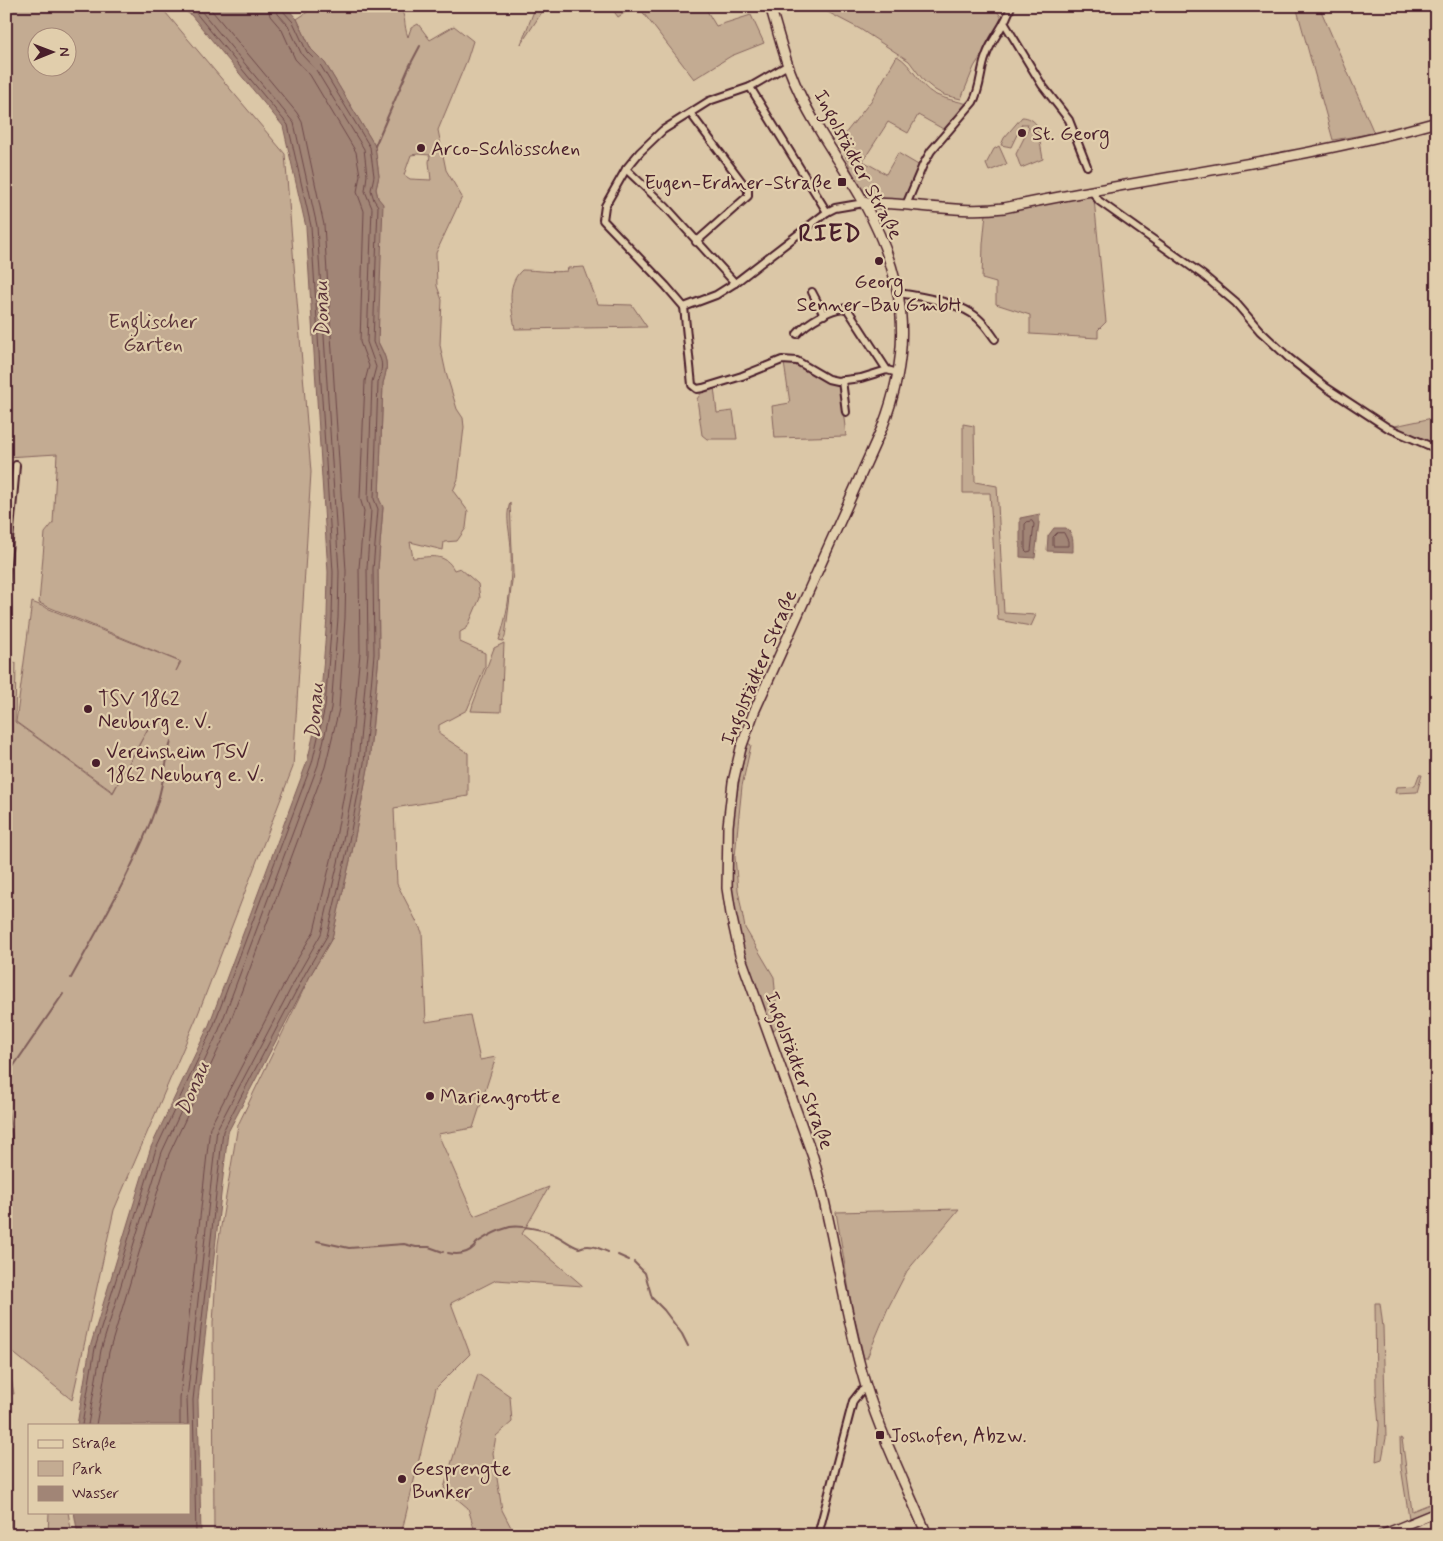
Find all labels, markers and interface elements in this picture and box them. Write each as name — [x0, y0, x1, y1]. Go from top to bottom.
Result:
north arrow — [28, 28, 78, 78]
text: N — [55, 47, 73, 57]
street label: Ingolstädter Straße — [805, 85, 909, 245]
place label: St. Georg — [1032, 121, 1110, 149]
marker: St. Georg — [1016, 127, 1028, 139]
place label: Arco-Schlösschen — [431, 136, 580, 163]
marker: Arco-Schlösschen — [415, 142, 427, 154]
place label: Eugen-Erdner-Straße — [644, 170, 832, 197]
marker: Eugen-Erdner-Straße — [836, 176, 848, 188]
district label: RIED — [798, 218, 862, 251]
marker: Georg Senner-Bau GmbH — [873, 255, 885, 267]
place label: Georg Senner-Bau GmbH — [796, 269, 962, 319]
water label: Donau — [307, 280, 337, 338]
park label: Englischer Garten — [108, 309, 198, 359]
street label: Ingolstädter Straße — [714, 586, 806, 750]
water label: Donau — [299, 681, 331, 740]
place label: TSV 1862 Neuburg e. V. — [98, 686, 211, 736]
marker: TSV 1862 Neuburg e. V. — [82, 703, 94, 715]
place label: Vereinsheim TSV 1862 Neuburg e. V. — [106, 739, 264, 789]
marker: Vereinsheim TSV 1862 Neuburg e. V. — [90, 757, 102, 769]
street label: Ingolstädter Straße — [756, 988, 840, 1154]
water label: Donau — [169, 1057, 217, 1120]
place label: Mariengrotte — [440, 1084, 561, 1111]
marker: Mariengrotte — [424, 1090, 436, 1102]
place label: Joshofen, Abzw. — [890, 1423, 1027, 1450]
legend — [28, 1424, 190, 1514]
marker: Joshofen, Abzw. — [874, 1429, 886, 1441]
text: Straße — [72, 1434, 116, 1454]
place label: Gesprengte Bunker — [412, 1456, 511, 1506]
text: Park — [72, 1460, 102, 1480]
marker: Gesprengte Bunker — [396, 1473, 408, 1485]
text: Wasser — [72, 1484, 119, 1504]

